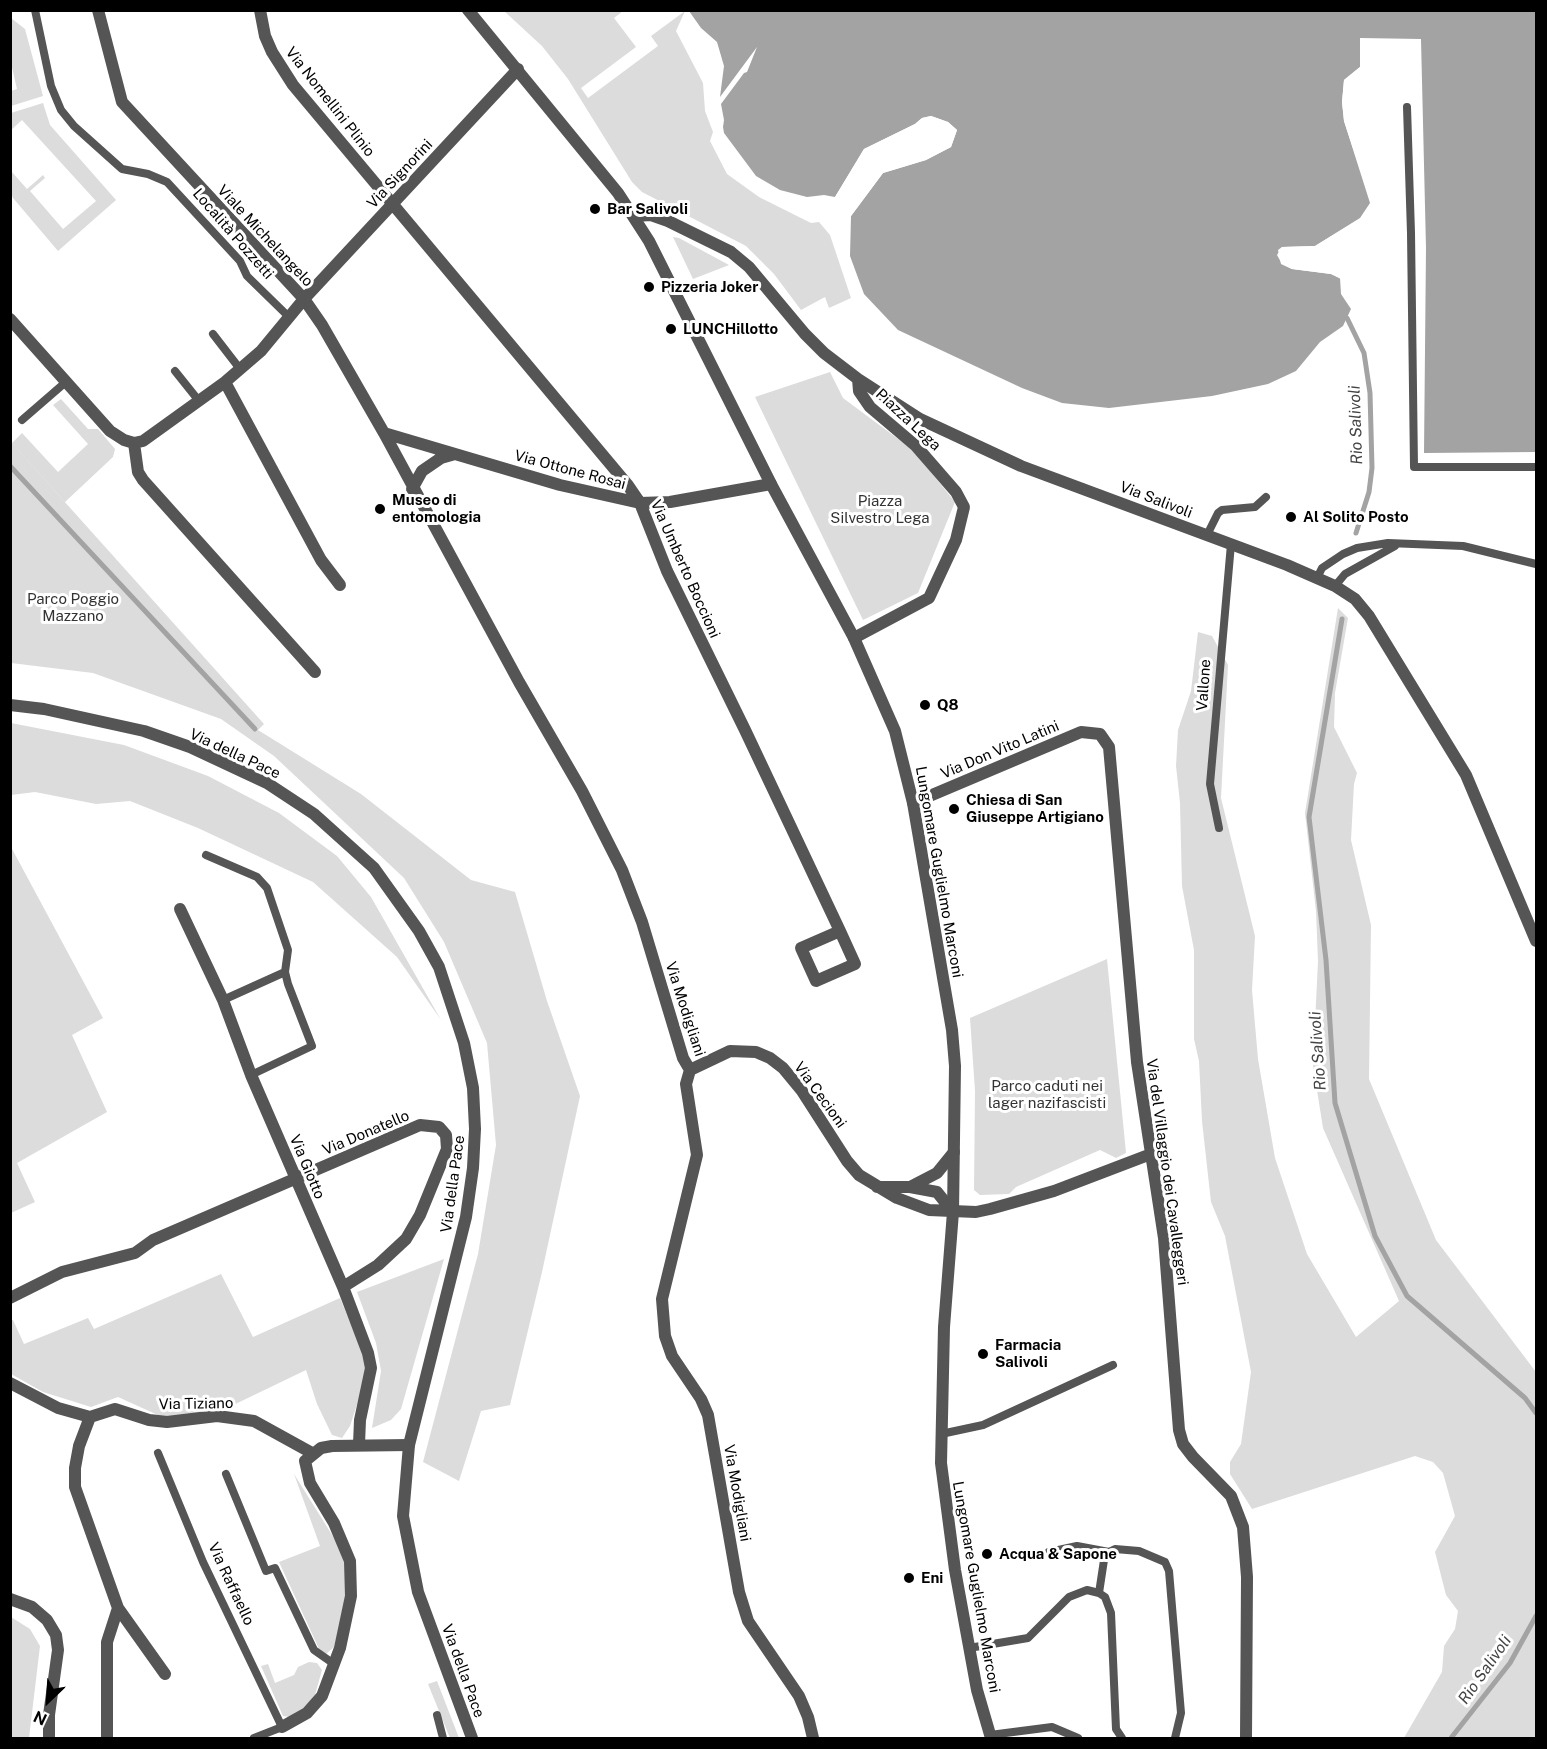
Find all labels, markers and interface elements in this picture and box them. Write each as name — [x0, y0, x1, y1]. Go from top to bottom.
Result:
street label: Via Nomellini Plinio — [282, 44, 378, 160]
street label: Via Signorini — [363, 136, 437, 212]
street label: Viale Michelangelo — [213, 181, 317, 291]
street label: Località Pozzetti — [189, 185, 277, 283]
place label: Bar Salivoli — [607, 200, 688, 218]
marker: Bar Salivoli — [588, 202, 602, 216]
place label: Pizzeria Joker — [661, 278, 758, 296]
marker: Pizzeria Joker — [642, 280, 656, 294]
place label: LUNCHillotto — [683, 320, 778, 338]
marker: LUNCHillotto — [664, 322, 678, 336]
street label: Piazza Lega — [872, 385, 944, 455]
water label: Rio Salivoli — [1345, 385, 1367, 465]
street label: Via Ottone Rosai — [512, 446, 628, 494]
street label: Via Salivoli — [1117, 478, 1195, 522]
place label: Museo di entomologia — [392, 491, 481, 526]
park label: Piazza Silvestro Lega — [830, 492, 930, 527]
street label: Via Umberto Boccioni — [646, 497, 724, 641]
marker: Museo di entomologia — [373, 502, 387, 516]
place label: Al Solito Posto — [1303, 508, 1409, 526]
marker: Al Solito Posto — [1284, 510, 1298, 524]
park label: Parco Poggio Mazzano — [27, 590, 119, 625]
street label: Vallone — [1193, 659, 1215, 711]
place label: Q8 — [937, 696, 959, 714]
marker: Q8 — [918, 698, 932, 712]
street label: Via Don Vito Latini — [938, 717, 1062, 783]
street label: Via della Pace — [187, 725, 283, 783]
street label: Lungomare Guglielmo Marconi — [912, 765, 966, 979]
place label: Chiesa di San Giuseppe Artigiano — [966, 791, 1104, 826]
marker: Chiesa di San Giuseppe Artigiano — [947, 802, 961, 816]
street label: Via Modigliani — [661, 959, 709, 1059]
water label: Rio Salivoli — [1306, 1011, 1330, 1091]
street label: Via Cecioni — [790, 1058, 850, 1132]
street label: Via del Villaggio dei Cavalleggeri — [1142, 1058, 1192, 1286]
park label: Parco caduti nei lager nazifascisti — [988, 1077, 1106, 1112]
street label: Via Donatello — [320, 1107, 412, 1159]
street label: Via Giotto — [285, 1132, 329, 1202]
street label: Via della Pace — [437, 1134, 469, 1234]
place label: Farmacia Salivoli — [995, 1336, 1061, 1371]
marker: Farmacia Salivoli — [976, 1347, 990, 1361]
street label: Via Tiziano — [158, 1394, 234, 1414]
street label: Via Modigliani — [720, 1443, 754, 1543]
street label: Lungomare Guglielmo Marconi — [949, 1480, 1003, 1694]
street label: Via Raffaello — [204, 1540, 258, 1628]
place label: Acqua & Sapone — [999, 1545, 1117, 1563]
marker: Acqua & Sapone — [980, 1547, 994, 1561]
place label: Eni — [921, 1569, 943, 1587]
marker: Eni — [902, 1571, 916, 1585]
street label: Via della Pace — [438, 1622, 488, 1720]
water label: Rio Salivoli — [1454, 1632, 1516, 1708]
north arrow — [18, 1671, 78, 1731]
text: N — [31, 1707, 50, 1729]

